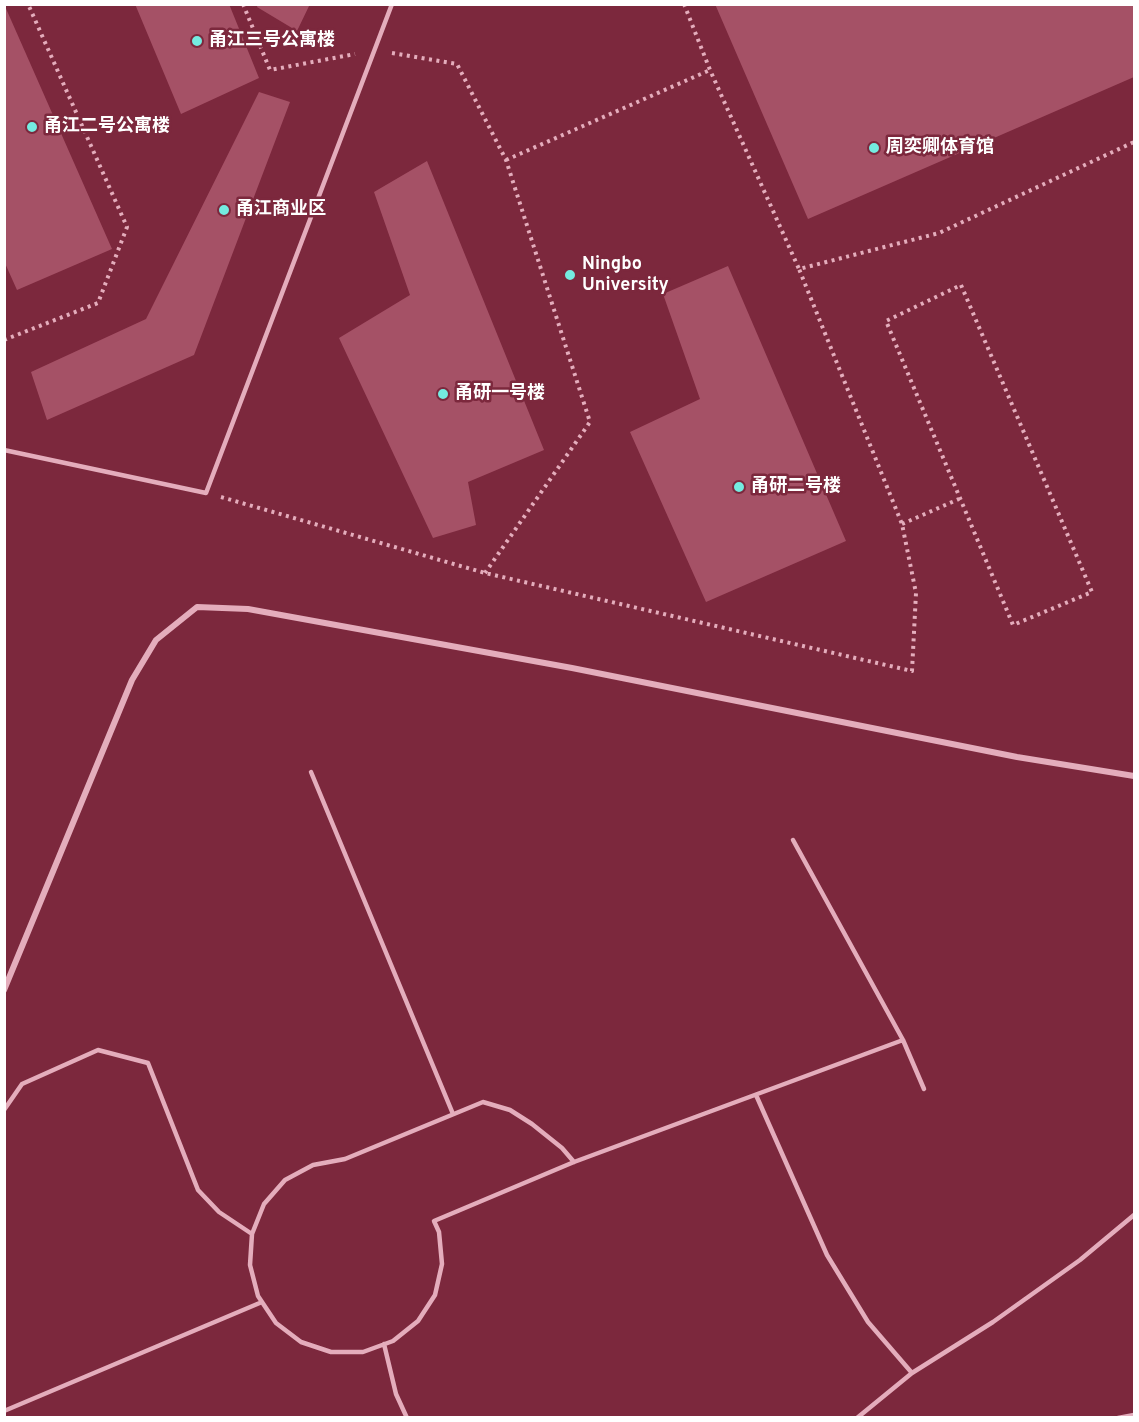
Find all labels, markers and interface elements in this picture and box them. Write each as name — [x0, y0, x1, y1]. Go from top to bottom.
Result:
place label: 甬江三号公寓楼 — [209, 30, 335, 52]
marker: 甬江三号公寓楼 — [190, 34, 204, 48]
place label: 甬江二号公寓楼 — [44, 116, 170, 138]
marker: 甬江二号公寓楼 — [25, 120, 39, 134]
place label: 周奕卿体育馆 — [886, 137, 994, 159]
marker: 周奕卿体育馆 — [867, 141, 881, 155]
place label: 甬江商业区 — [236, 199, 326, 221]
marker: 甬江商业区 — [217, 203, 231, 217]
place label: Ningbo University — [582, 254, 669, 296]
marker: Ningbo University — [563, 268, 577, 282]
place label: 甬研一号楼 — [455, 383, 545, 405]
marker: 甬研一号楼 — [436, 387, 450, 401]
place label: 甬研二号楼 — [751, 476, 841, 498]
marker: 甬研二号楼 — [732, 480, 746, 494]

